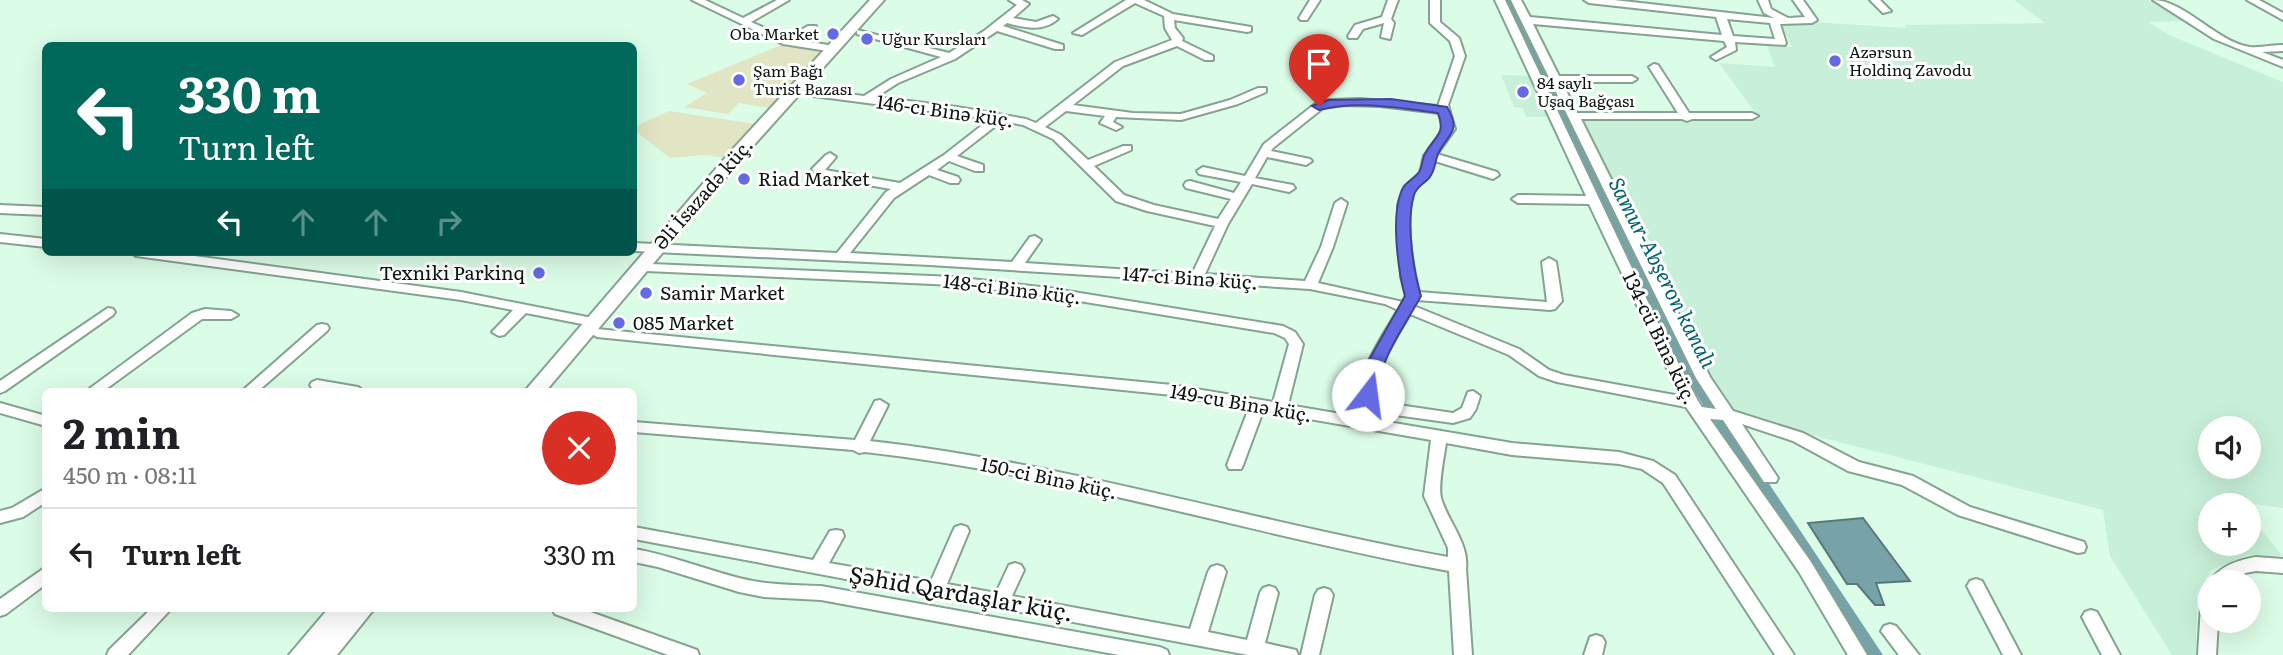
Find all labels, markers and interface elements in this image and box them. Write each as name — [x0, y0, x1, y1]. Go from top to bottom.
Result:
place label: Oba Market — [730, 21, 820, 45]
marker: Oba Market — [825, 26, 841, 42]
place label: Uğur Kursları — [881, 26, 986, 50]
marker: Uğur Kursları — [859, 31, 875, 47]
pin — [1289, 34, 1349, 106]
place label: Azərsun Holdinq Zavodu — [1849, 39, 1972, 81]
icon: arrive — [1300, 45, 1338, 83]
marker: Azərsun Holdinq Zavodu — [1827, 53, 1843, 69]
text: 330 m — [178, 55, 321, 128]
place label: Şam Bağı Turist Bazası — [753, 58, 852, 100]
icon: left — [63, 70, 154, 161]
place label: 84 saylı Uşaq Bağçası — [1537, 70, 1635, 112]
marker: Şam Bağı Turist Bazası — [731, 72, 747, 88]
marker: 84 saylı Uşaq Bağçası — [1515, 84, 1531, 100]
street label: 146-cı Binə küç. — [875, 87, 1016, 134]
text: Turn left — [178, 122, 315, 170]
street label: Əli İsazadə küç. — [646, 131, 759, 255]
place label: Riad Market — [758, 164, 870, 192]
marker: Riad Market — [736, 171, 752, 187]
water label: Samur-Abşeron kanalı — [1603, 171, 1726, 373]
icon: left — [211, 203, 249, 241]
icon: ahead — [284, 203, 322, 241]
icon: ahead — [357, 203, 395, 241]
icon: right — [430, 203, 468, 241]
place label: Texniki Parkinq — [379, 258, 526, 286]
street label: 147-ci Binə küç. — [1121, 258, 1259, 296]
marker: Texniki Parkinq — [531, 265, 547, 281]
street label: 148-ci Binə küç. — [942, 266, 1083, 310]
street label: 134-cü Binə küç. — [1617, 266, 1705, 409]
place label: Samir Market — [660, 278, 785, 306]
marker: Samir Market — [638, 285, 654, 301]
place label: 085 Market — [633, 308, 734, 336]
marker: 085 Market — [611, 315, 627, 331]
position arrow — [1331, 358, 1405, 432]
street label: 149-cu Binə küç. — [1168, 376, 1314, 428]
text: 2 min — [63, 400, 180, 462]
button: close — [542, 411, 616, 485]
map controls — [2198, 416, 2261, 633]
button: sound — [2198, 416, 2261, 479]
street label: 150-ci Binə küç. — [978, 449, 1120, 505]
text: 450 m · 08:11 — [63, 457, 197, 491]
button: + — [2198, 493, 2261, 556]
text: Turn left — [122, 534, 241, 573]
text: 330 m — [543, 534, 616, 573]
icon: left — [63, 535, 101, 573]
street label: Şəhid Qardaşlar küç. — [847, 556, 1076, 628]
button: − — [2198, 570, 2261, 633]

